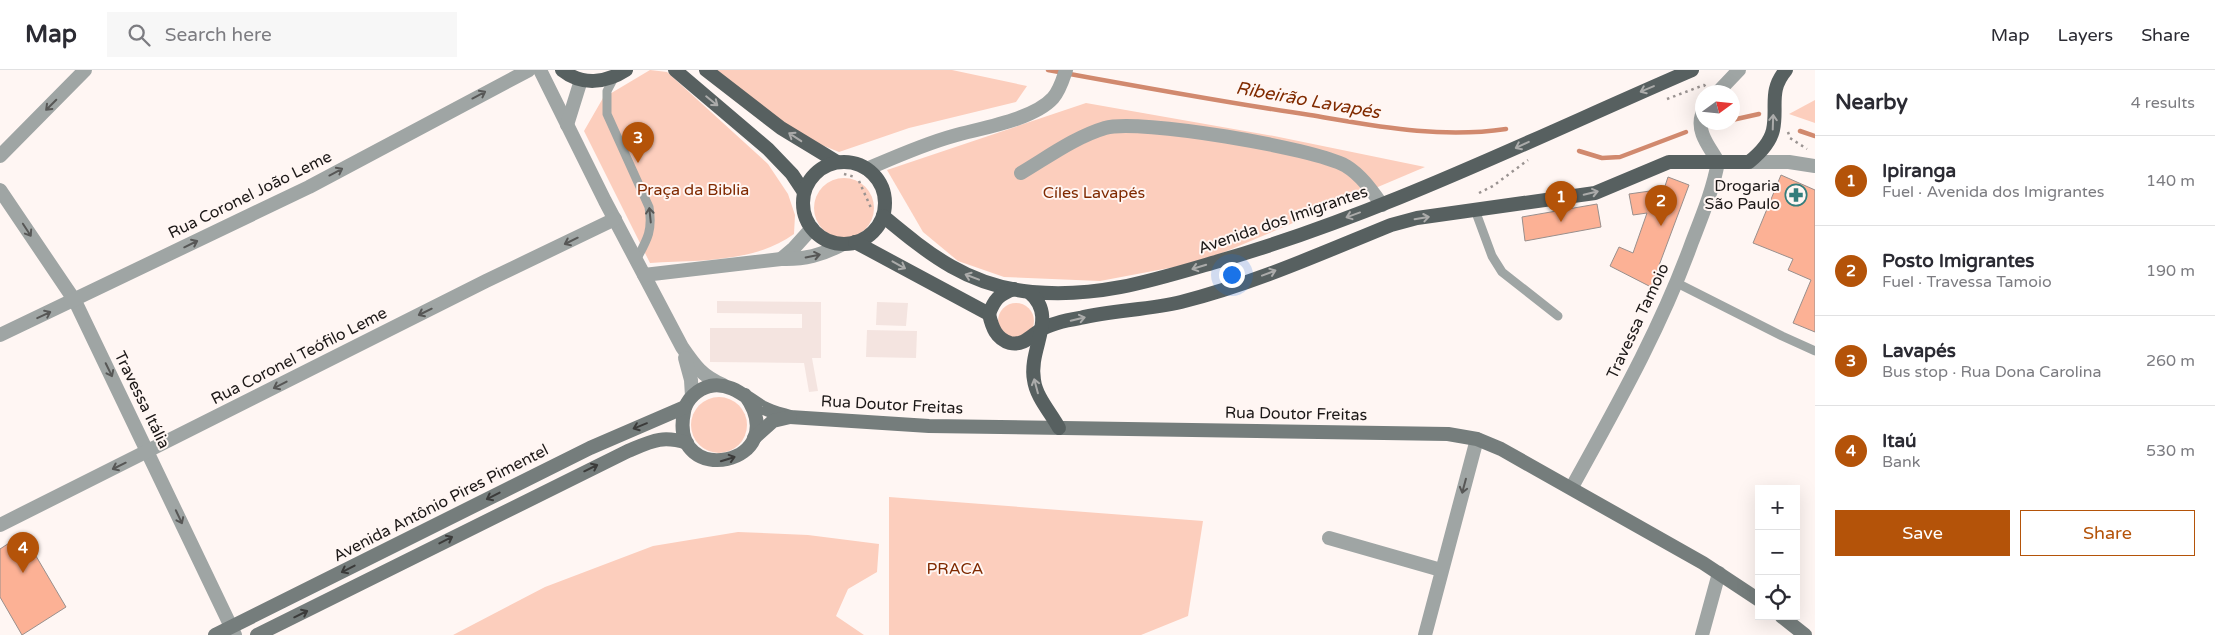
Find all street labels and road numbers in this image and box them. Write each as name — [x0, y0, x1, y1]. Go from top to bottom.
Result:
street label: Rua Coronel João Leme — [165, 147, 335, 243]
street label: Avenida dos Imigrantes — [1196, 182, 1370, 258]
street label: Travessa Tamoio — [1602, 260, 1674, 382]
street label: Rua Coronel Teófilo Leme — [208, 303, 390, 409]
street label: Travessa Itália — [110, 348, 174, 452]
street label: Rua Doutor Freitas — [820, 391, 964, 419]
street label: Rua Doutor Freitas — [1225, 403, 1367, 425]
street label: Avenida Antônio Pires Pimentel — [330, 440, 552, 566]

